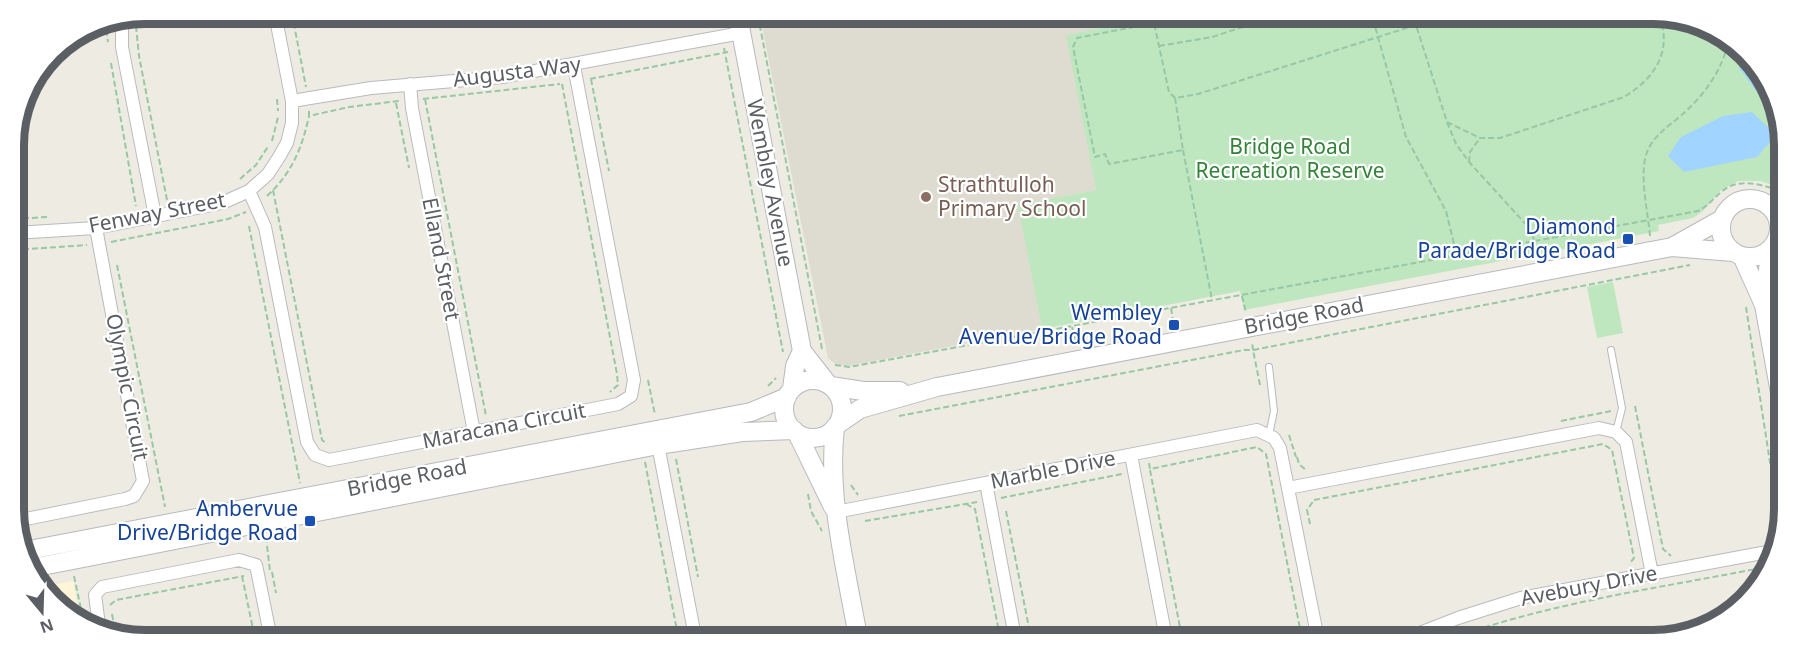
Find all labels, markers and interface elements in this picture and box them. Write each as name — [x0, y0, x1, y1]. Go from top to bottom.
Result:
street label: Augusta Way — [451, 49, 583, 93]
street label: Wembley Avenue — [741, 97, 801, 269]
park label: Bridge Road Recreation Reserve — [1196, 132, 1385, 184]
place label: Strathtulloh Primary School — [938, 170, 1086, 222]
street label: Fenway Street — [86, 185, 228, 239]
marker: Strathtulloh Primary School — [919, 190, 933, 204]
street label: Elland Street — [416, 195, 468, 323]
place label: Diamond Parade/Bridge Road — [1418, 212, 1616, 264]
marker: Diamond Parade/Bridge Road — [1621, 232, 1635, 246]
street label: Bridge Road — [1242, 290, 1366, 340]
place label: Wembley Avenue/Bridge Road — [959, 298, 1162, 350]
street label: Olympic Circuit — [100, 311, 156, 463]
marker: Wembley Avenue/Bridge Road — [1167, 318, 1181, 332]
street label: Maracana Circuit — [420, 395, 588, 455]
street label: Marble Drive — [988, 443, 1118, 495]
street label: Bridge Road — [345, 452, 469, 502]
place label: Ambervue Drive/Bridge Road — [117, 494, 298, 546]
marker: Ambervue Drive/Bridge Road — [303, 514, 317, 528]
street label: Avebury Drive — [1518, 558, 1660, 612]
north arrow — [12, 582, 72, 642]
text: N — [37, 614, 57, 639]

